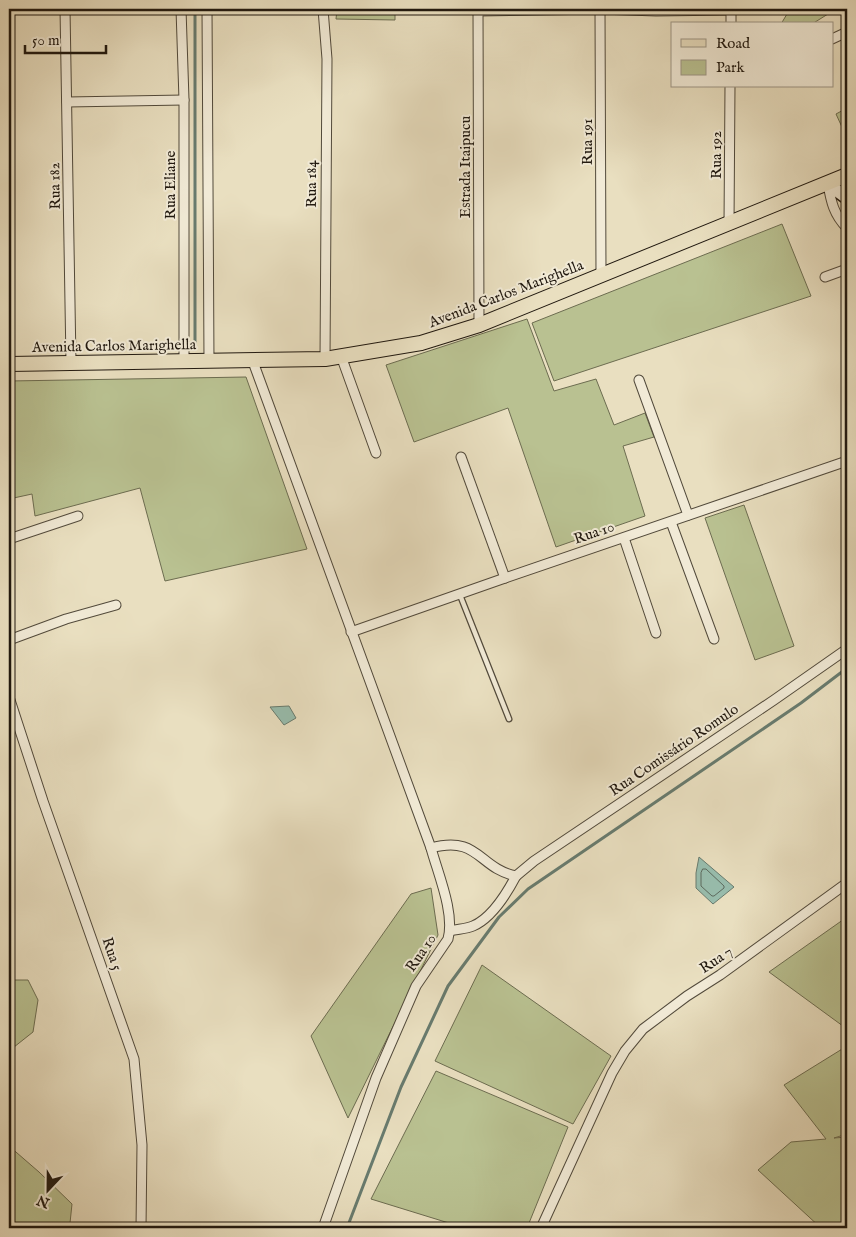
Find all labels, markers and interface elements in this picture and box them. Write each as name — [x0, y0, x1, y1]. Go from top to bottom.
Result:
scale bar — [25, 22, 106, 54]
legend — [671, 22, 834, 88]
text: 50 m — [32, 31, 60, 50]
text: Road — [716, 34, 751, 53]
text: Park — [716, 58, 746, 77]
street label: Estrada Itaipucu — [456, 116, 475, 218]
street label: Rua 191 — [578, 119, 597, 165]
street label: Rua 192 — [707, 131, 726, 179]
street label: Rua Eliane — [161, 151, 180, 219]
street label: Rua 184 — [302, 160, 321, 208]
street label: Rua 182 — [45, 162, 65, 210]
street label: Avenida Carlos Marighella — [425, 256, 586, 333]
street label: Avenida Carlos Marighella — [31, 335, 197, 357]
street label: Rua 10 — [571, 517, 617, 549]
street label: Rua Comissário Romulo — [606, 700, 742, 800]
street label: Rua 10 — [401, 930, 441, 976]
street label: Rua 5 — [97, 935, 127, 974]
street label: Rua 7 — [696, 942, 736, 978]
north arrow — [22, 1164, 72, 1214]
text: N — [35, 1191, 53, 1212]

